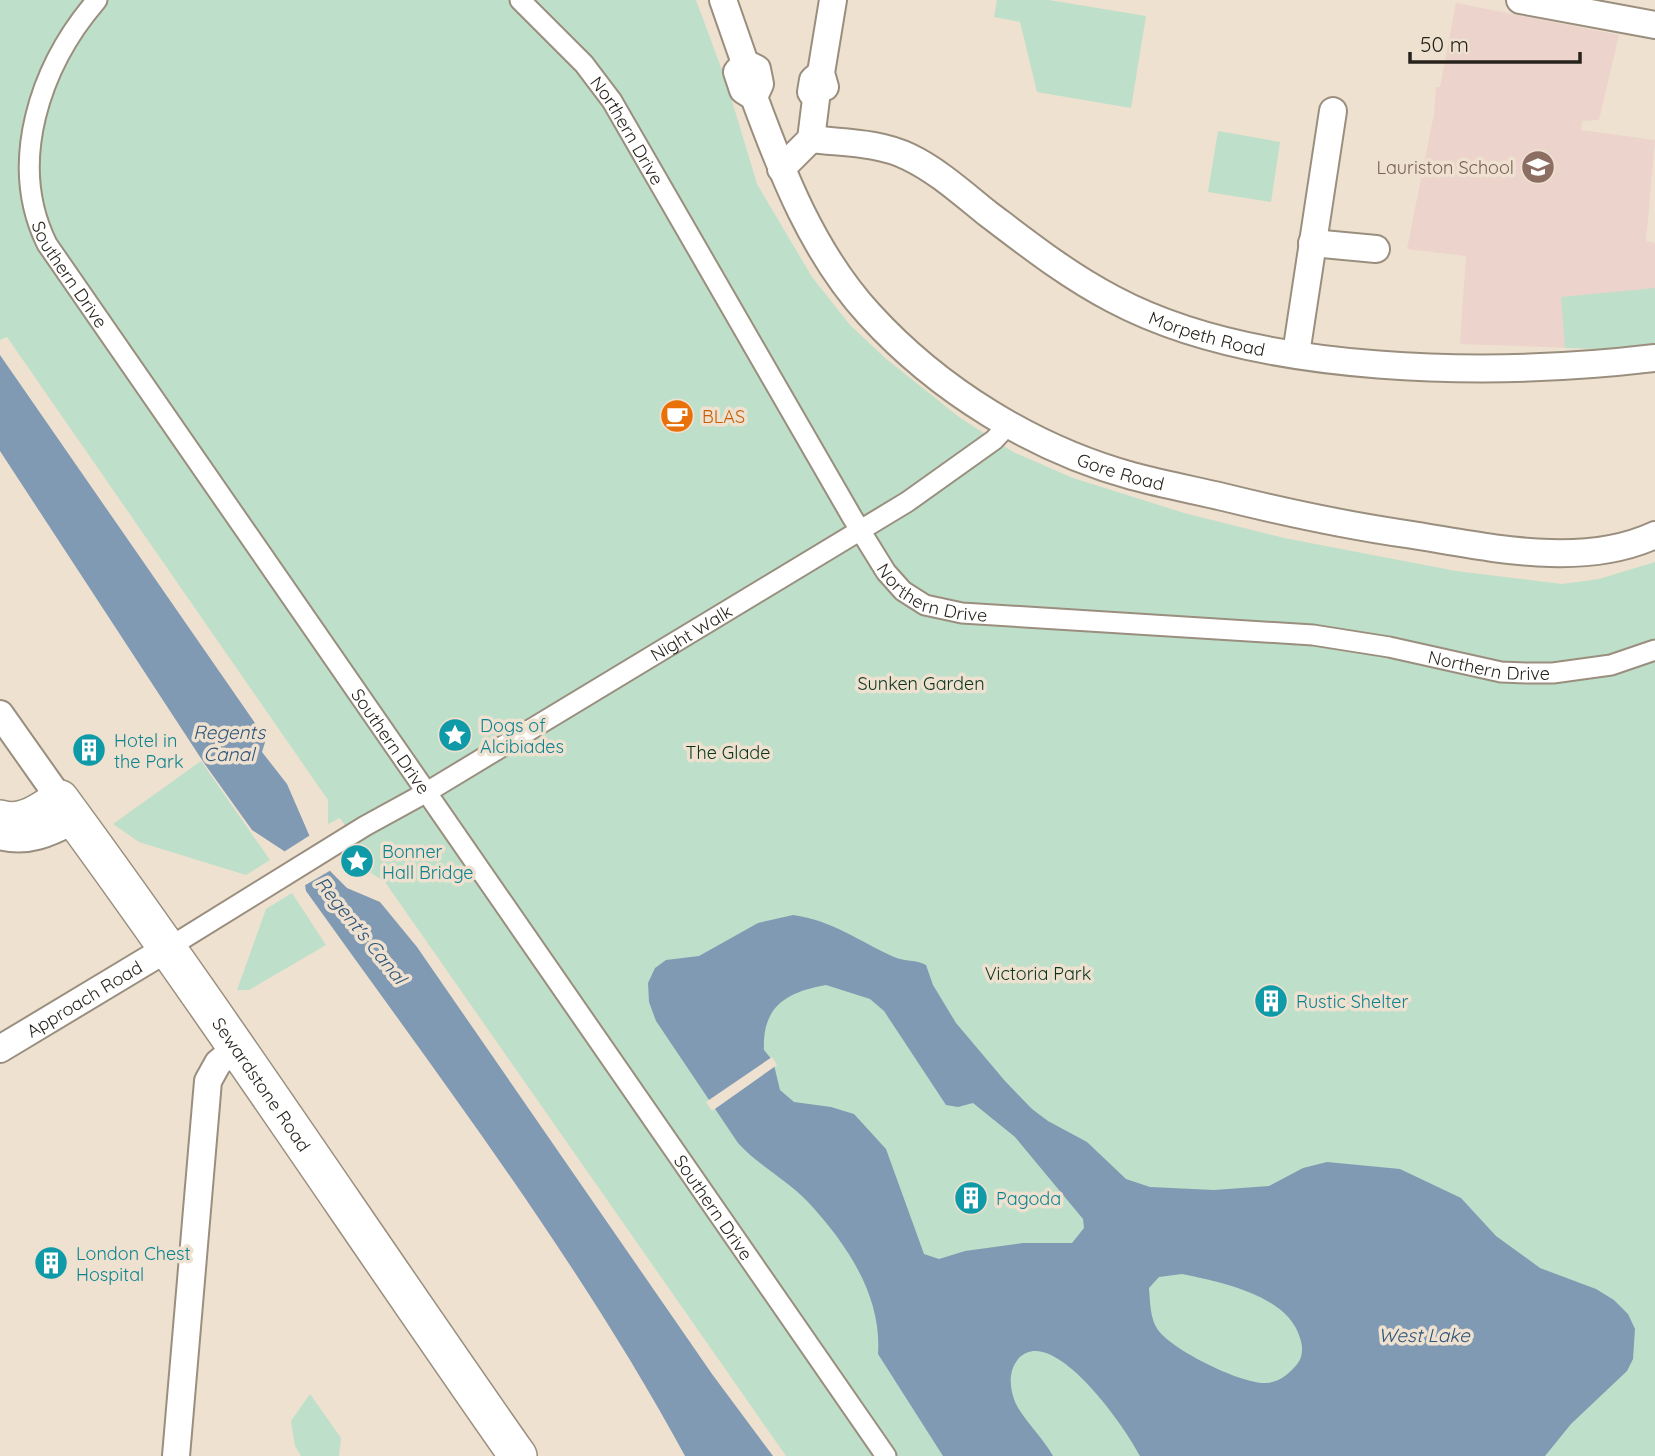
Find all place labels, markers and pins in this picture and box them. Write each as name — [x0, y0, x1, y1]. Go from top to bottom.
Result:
school or university icon: Lauriston School — [1519, 148, 1557, 186]
place label: Lauriston School — [1376, 156, 1514, 179]
cafe icon: BLAS — [658, 397, 696, 435]
place label: BLAS — [702, 405, 745, 428]
place label: Dogs of Alcibiades — [480, 714, 564, 758]
place icon: Dogs of Alcibiades — [436, 716, 474, 754]
place label: Hotel in the Park — [114, 729, 184, 773]
building icon: Hotel in the Park — [70, 731, 108, 769]
place label: Bonner Hall Bridge — [382, 840, 474, 884]
place icon: Bonner Hall Bridge — [338, 842, 376, 880]
building icon: Rustic Shelter — [1252, 982, 1290, 1020]
place label: Rustic Shelter — [1296, 990, 1409, 1013]
building icon: Pagoda — [952, 1179, 990, 1217]
place label: Pagoda — [996, 1187, 1061, 1210]
place label: London Chest Hospital — [76, 1242, 191, 1286]
building icon: London Chest Hospital — [32, 1244, 70, 1282]

